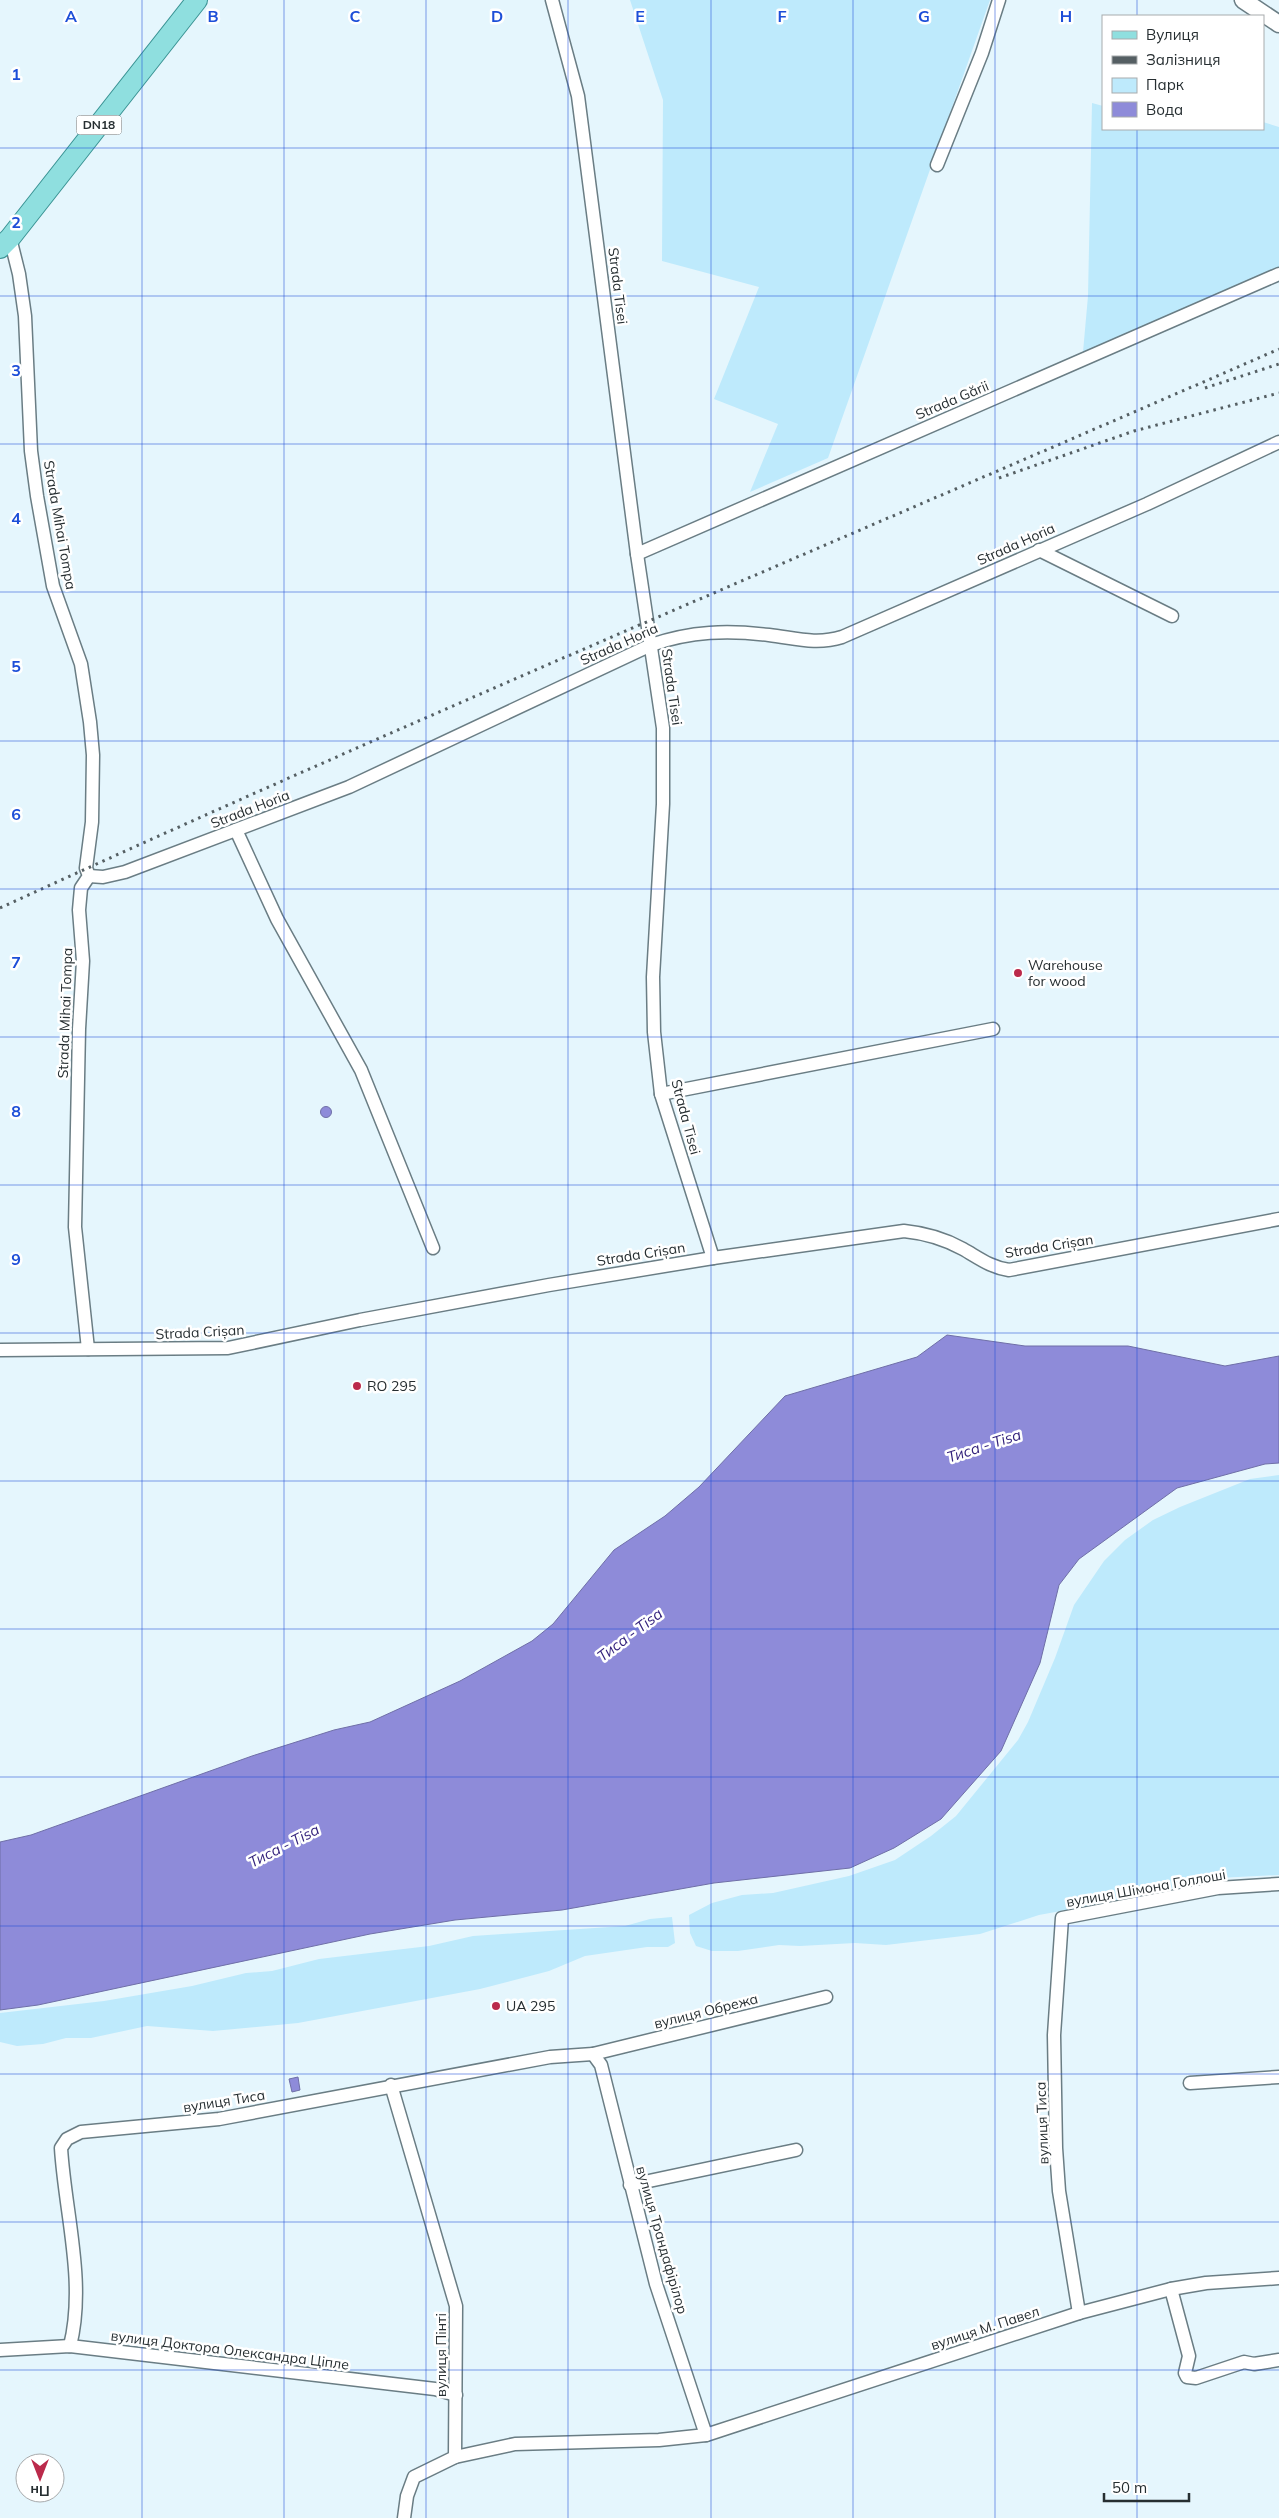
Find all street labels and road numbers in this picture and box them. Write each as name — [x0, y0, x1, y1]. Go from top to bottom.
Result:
road number: DN18 — [76, 116, 122, 134]
street label: Strada Tisei — [604, 247, 632, 325]
street label: Strada Gării — [913, 377, 991, 423]
street label: Strada Mihai Tompa — [40, 459, 80, 591]
street label: Strada Horia — [974, 519, 1058, 569]
street label: Strada Horia — [577, 619, 661, 669]
street label: Strada Tisei — [658, 648, 686, 726]
street label: Strada Horia — [208, 786, 292, 832]
street label: Strada Mihai Tompa — [54, 947, 76, 1079]
street label: Strada Tisei — [667, 1077, 705, 1157]
street label: Strada Crișan — [1004, 1230, 1094, 1262]
street label: Strada Crișan — [596, 1238, 686, 1270]
street label: Strada Crișan — [155, 1321, 245, 1343]
street label: вулиця Шімона Голлоші — [1065, 1865, 1227, 1911]
street label: вулиця Обрежа — [652, 1989, 760, 2033]
street label: вулиця Тиса — [1032, 2081, 1052, 2165]
street label: вулиця Тиса — [182, 2086, 266, 2116]
street label: вулиця Трандафірілор — [632, 2164, 692, 2316]
street label: вулиця М. Павел — [928, 2302, 1042, 2354]
street label: вулиця Пінті — [432, 2313, 450, 2397]
street label: вулиця Доктора Олександра Ціпле — [110, 2326, 350, 2374]

